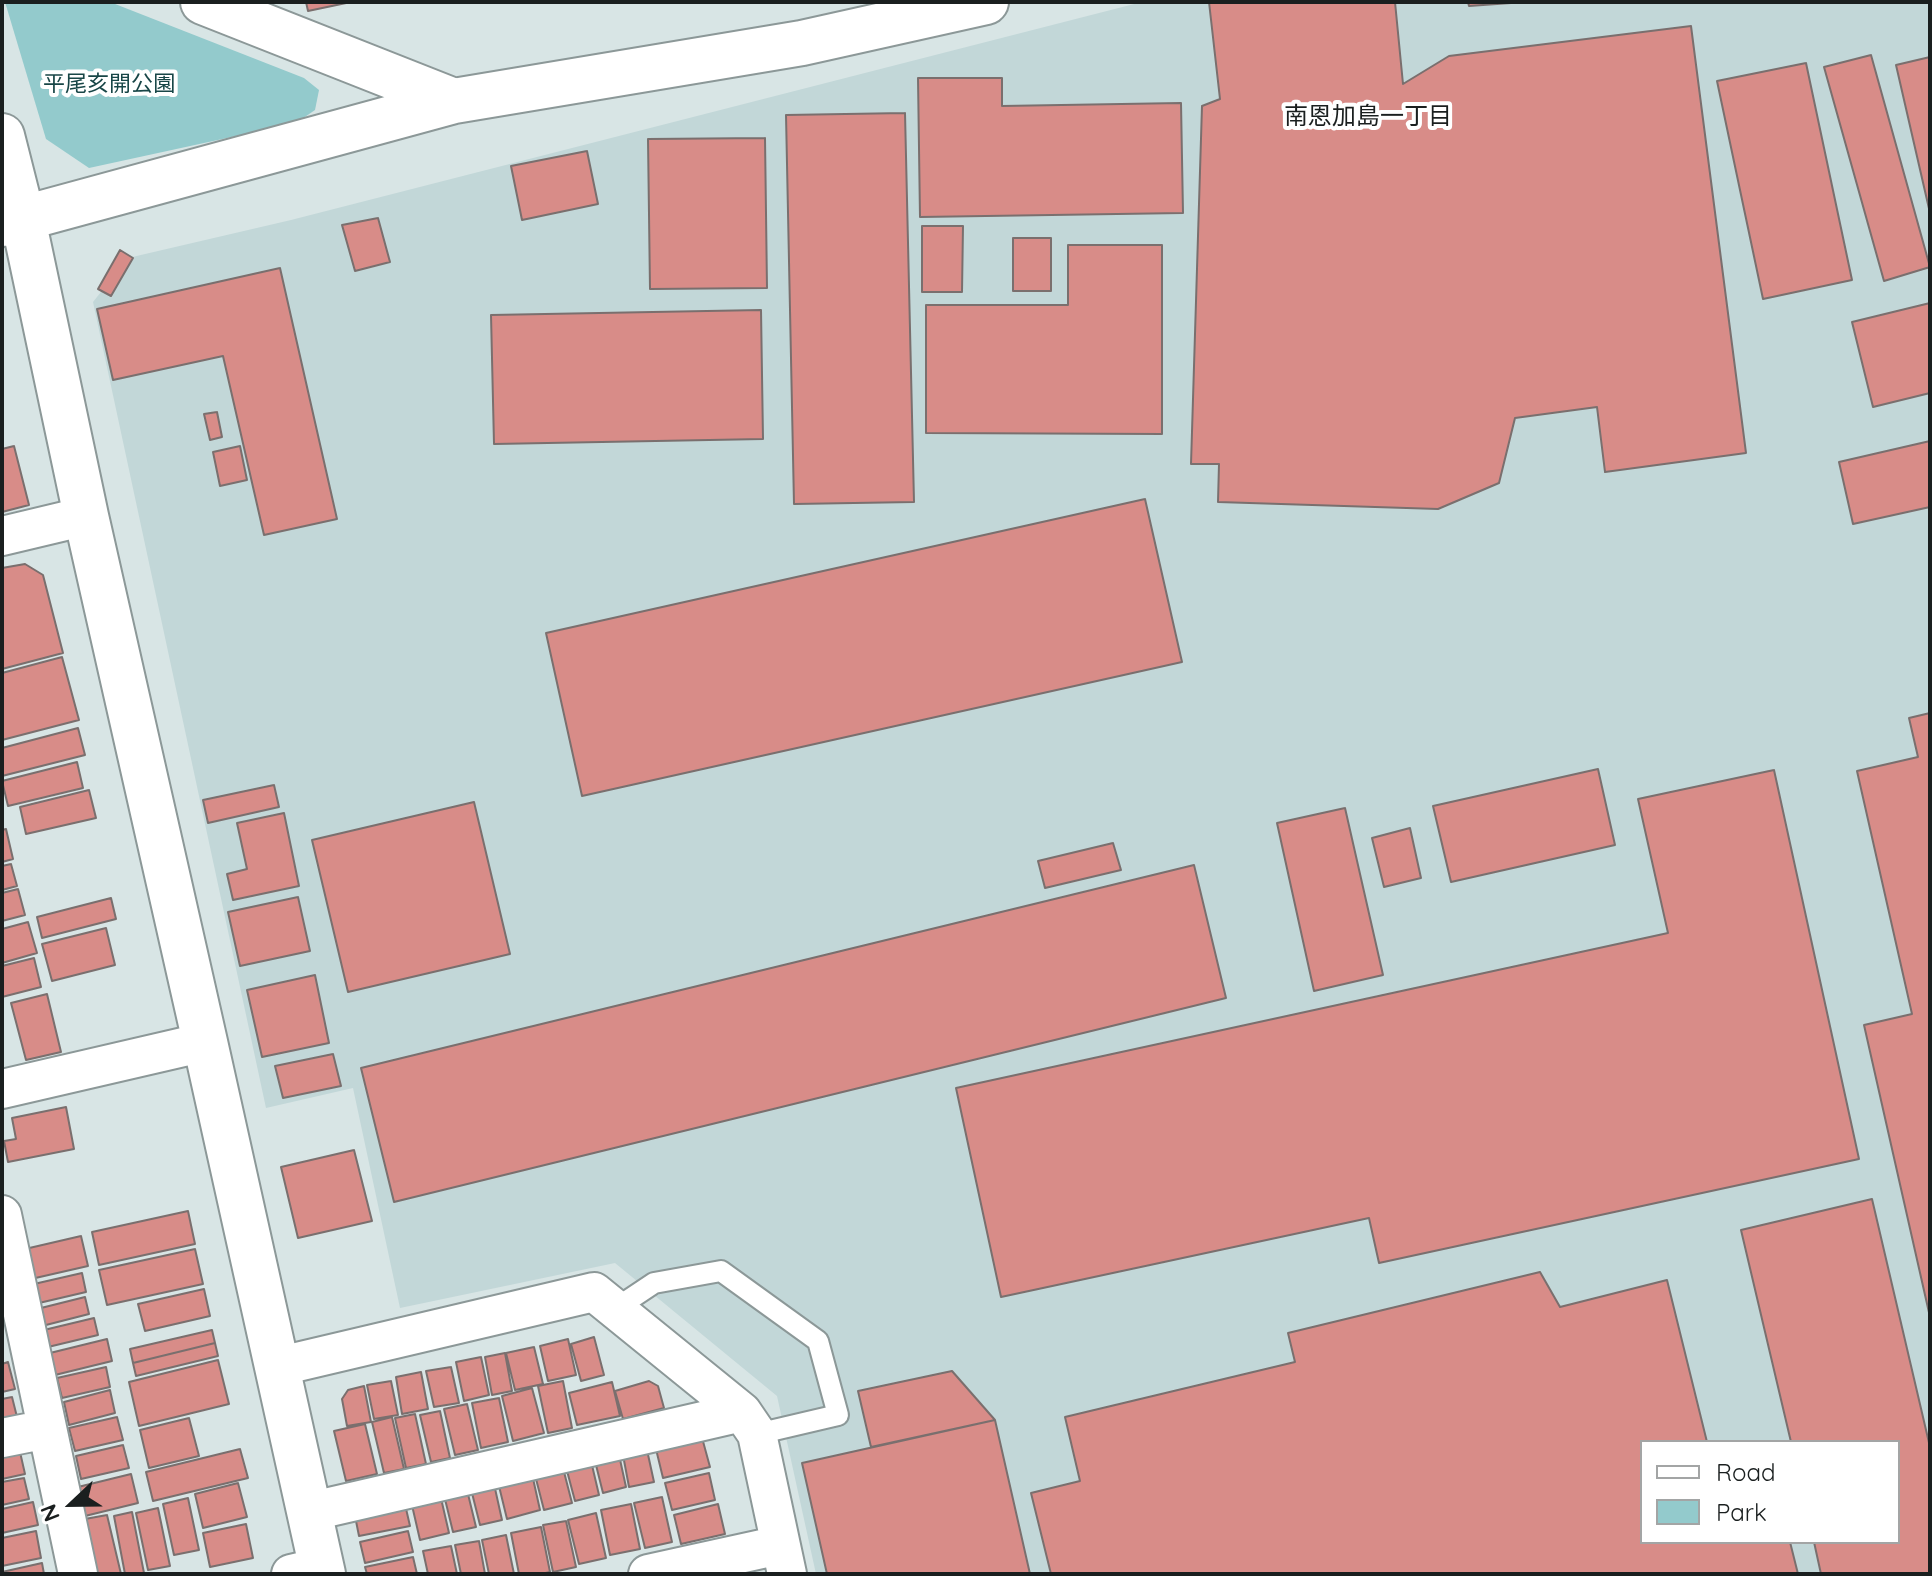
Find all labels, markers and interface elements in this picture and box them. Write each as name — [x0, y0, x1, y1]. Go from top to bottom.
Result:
park label: 平尾亥開公園 — [43, 71, 175, 97]
district label: 南恩加島一丁目 — [1284, 103, 1452, 131]
legend — [1640, 1440, 1900, 1544]
text: Road — [1716, 1457, 1776, 1487]
north arrow — [32, 1464, 112, 1544]
text: Park — [1716, 1497, 1767, 1527]
text: N — [34, 1500, 66, 1526]

